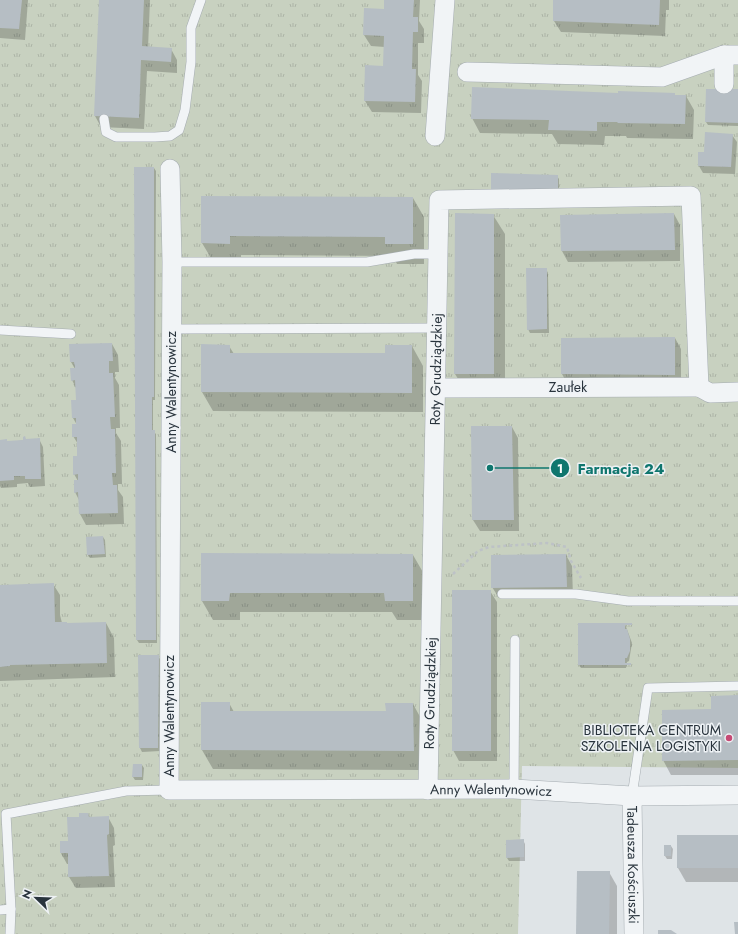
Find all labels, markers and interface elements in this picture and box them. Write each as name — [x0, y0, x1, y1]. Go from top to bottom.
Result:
street label: Roty Grudziądzkiej — [425, 313, 447, 425]
street label: Anny Walentynowicz — [161, 331, 181, 453]
street label: Zaułek — [549, 377, 588, 397]
callout: Farmacja 24 — [550, 455, 673, 482]
text: Farmacja 24 — [578, 458, 664, 480]
text: 1 — [557, 460, 563, 478]
street label: Roty Grudziądzkiej — [419, 637, 441, 749]
street label: Anny Walentynowicz — [159, 655, 179, 777]
place label: BIBLIOTEKA CENTRUM SZKOLENIA LOGISTYKI — [581, 720, 721, 756]
marker: BIBLIOTEKA CENTRUM SZKOLENIA LOGISTYKI — [724, 733, 734, 743]
street label: Anny Walentynowicz — [430, 779, 553, 801]
street label: Tadeusza Kościuszki — [622, 806, 644, 924]
north arrow — [16, 878, 56, 918]
text: N — [18, 887, 36, 901]

